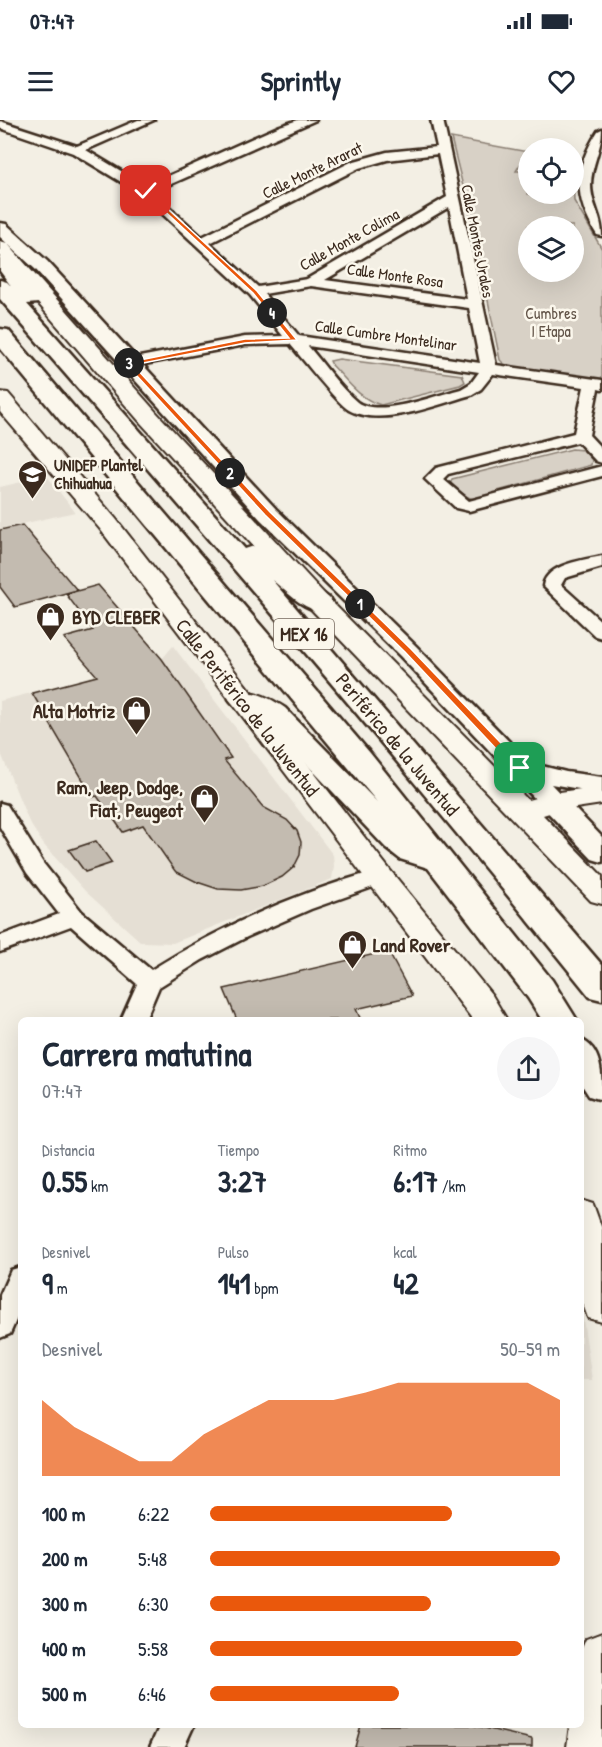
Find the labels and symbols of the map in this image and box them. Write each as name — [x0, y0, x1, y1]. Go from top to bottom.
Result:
street label: Calle Monte Ararat — [258, 136, 366, 204]
pin — [120, 165, 171, 216]
street label: Calle Montes Urales — [456, 182, 500, 300]
street label: Calle Monte Colima — [295, 202, 403, 276]
street label: Calle Monte Rosa — [345, 257, 445, 293]
pin: 4 — [257, 298, 287, 328]
park label: Cumbres I Etapa — [525, 302, 577, 342]
street label: Calle Cumbre Montelinar — [313, 314, 459, 356]
pin: 3 — [114, 348, 144, 378]
place label: UNIDEP Plantel Chihuahua — [54, 454, 143, 494]
school or university icon: UNIDEP Plantel Chihuahua — [17, 458, 49, 500]
pin: 2 — [215, 458, 245, 488]
pin: 1 — [345, 589, 375, 619]
shop icon: BYD CLEBER — [35, 600, 67, 642]
place label: BYD CLEBER — [72, 603, 160, 630]
street label: Calle Periférico de la Juventud — [170, 613, 326, 802]
road number: MEX 16 — [274, 619, 334, 649]
street label: Periférico de la Juventud — [330, 667, 466, 821]
shop icon: Alta Motriz — [120, 694, 152, 736]
place label: Alta Motriz — [33, 697, 115, 724]
pin — [494, 742, 545, 793]
place label: Ram, Jeep, Dodge, Fiat, Peugeot — [57, 773, 184, 824]
shop icon: Ram, Jeep, Dodge, Fiat, Peugeot — [188, 782, 220, 824]
shop icon: Land Rover — [336, 928, 368, 970]
place label: Land Rover — [373, 931, 451, 958]

